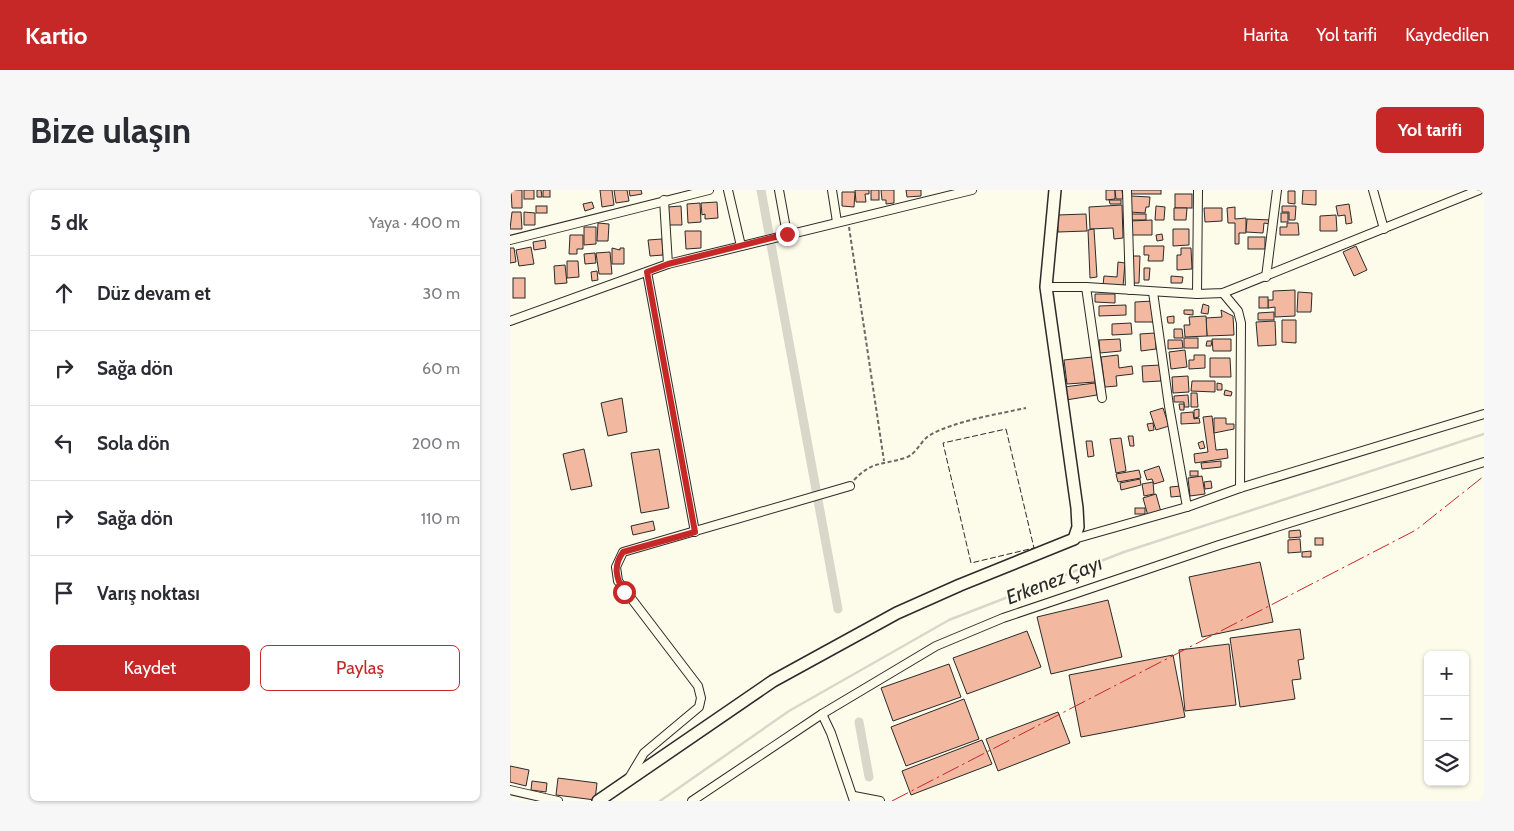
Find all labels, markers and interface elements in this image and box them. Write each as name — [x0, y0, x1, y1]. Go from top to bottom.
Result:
text: Kartio — [25, 21, 88, 50]
text: Harita — [1243, 24, 1288, 46]
text: Yol tarifi — [1316, 24, 1377, 46]
text: Kaydedilen — [1405, 24, 1489, 46]
button: Yol tarifi — [1376, 107, 1484, 153]
text: Bize ulaşın — [30, 109, 191, 152]
text: 5 dk — [50, 210, 88, 235]
text: Yaya · 400 m — [369, 213, 460, 232]
route end — [776, 223, 799, 246]
icon: ahead — [50, 279, 78, 307]
text: Düz devam et — [97, 282, 211, 305]
text: 30 m — [423, 284, 460, 303]
icon: right — [50, 354, 78, 382]
text: Sağa dön — [97, 357, 173, 380]
text: 60 m — [422, 359, 460, 378]
icon: left — [50, 429, 78, 457]
text: Sola dön — [97, 432, 170, 455]
text: 200 m — [412, 434, 460, 453]
icon: right — [50, 504, 78, 532]
text: Sağa dön — [97, 507, 173, 530]
text: 110 m — [421, 509, 460, 528]
water label: Erkenez Çayı — [1002, 551, 1106, 609]
icon: arrive — [50, 579, 78, 607]
route start — [613, 581, 636, 604]
text: Varış noktası — [97, 582, 200, 605]
button: Kaydet — [50, 645, 250, 691]
button: Paylaş — [260, 645, 460, 691]
map controls — [1424, 651, 1469, 786]
button: + — [1424, 651, 1469, 696]
button: − — [1424, 696, 1469, 741]
button: layers — [1424, 741, 1469, 786]

